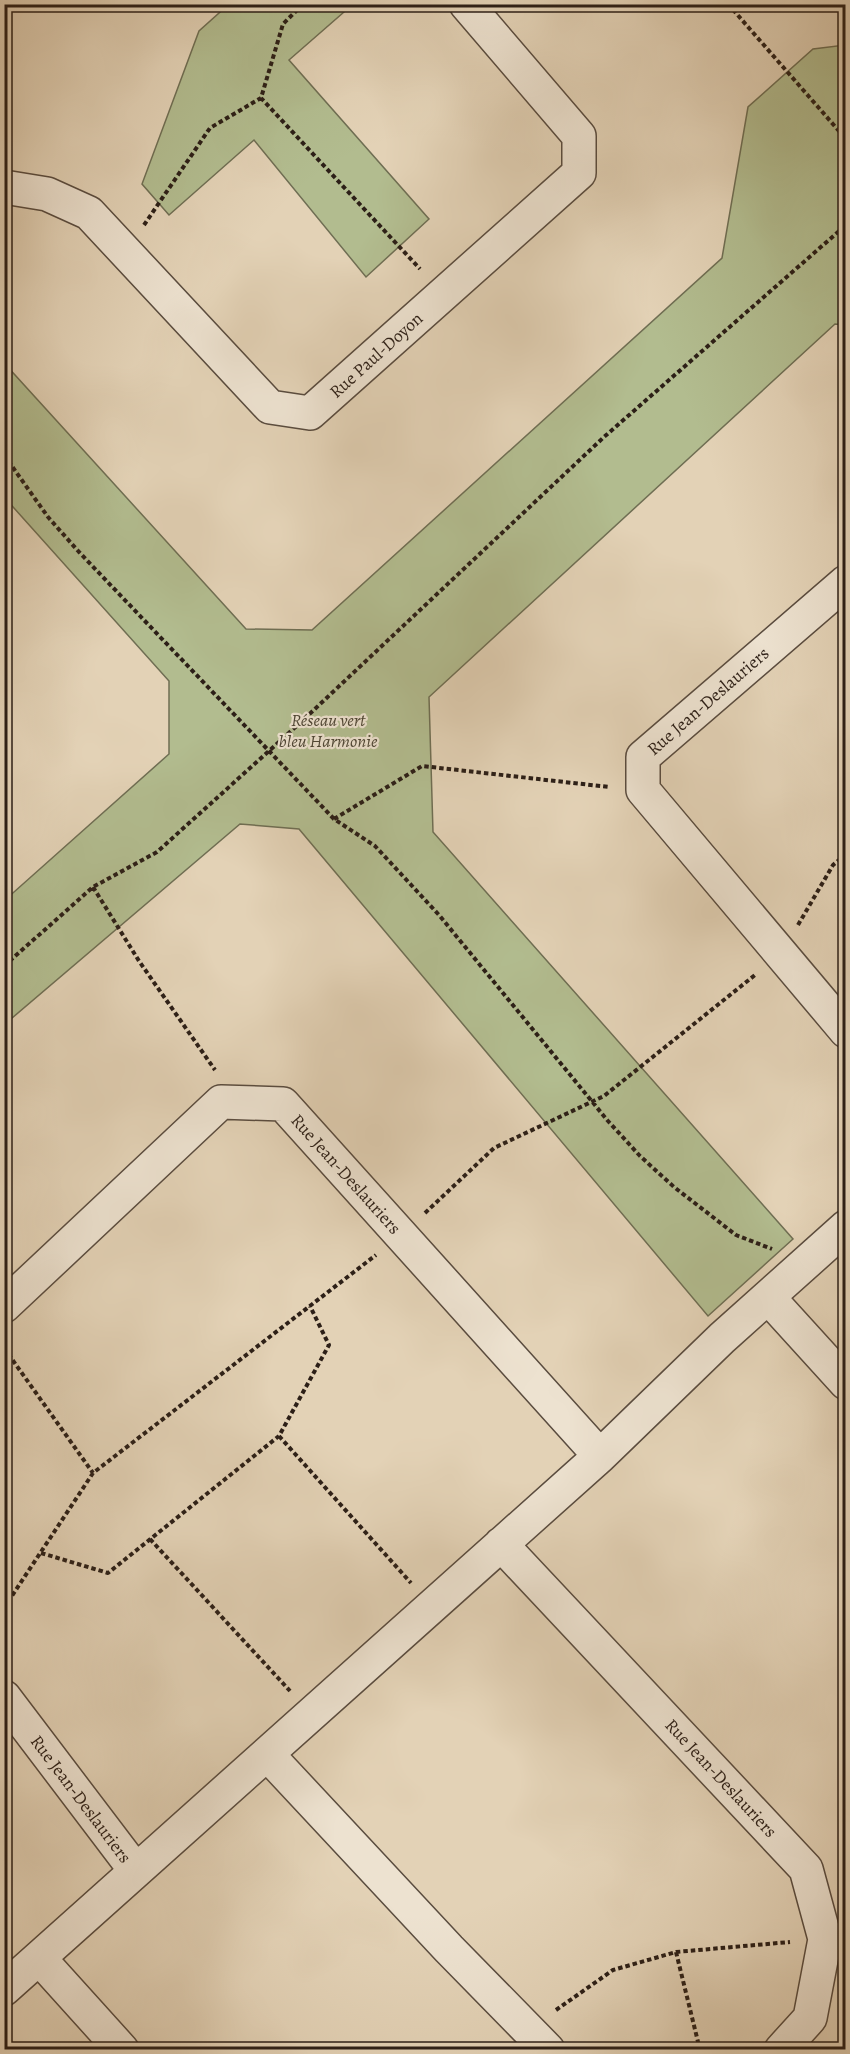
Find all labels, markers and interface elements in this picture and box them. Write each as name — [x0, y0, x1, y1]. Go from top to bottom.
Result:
street label: Rue Paul-Doyon — [324, 306, 428, 403]
street label: Rue Jean-Deslauriers — [642, 641, 774, 761]
park label: Réseau vert bleu Harmonie — [279, 708, 378, 753]
street label: Rue Jean-Deslauriers — [285, 1109, 407, 1239]
street label: Rue Jean-Deslauriers — [660, 1713, 782, 1843]
street label: Rue Jean-Deslauriers — [25, 1730, 137, 1868]

